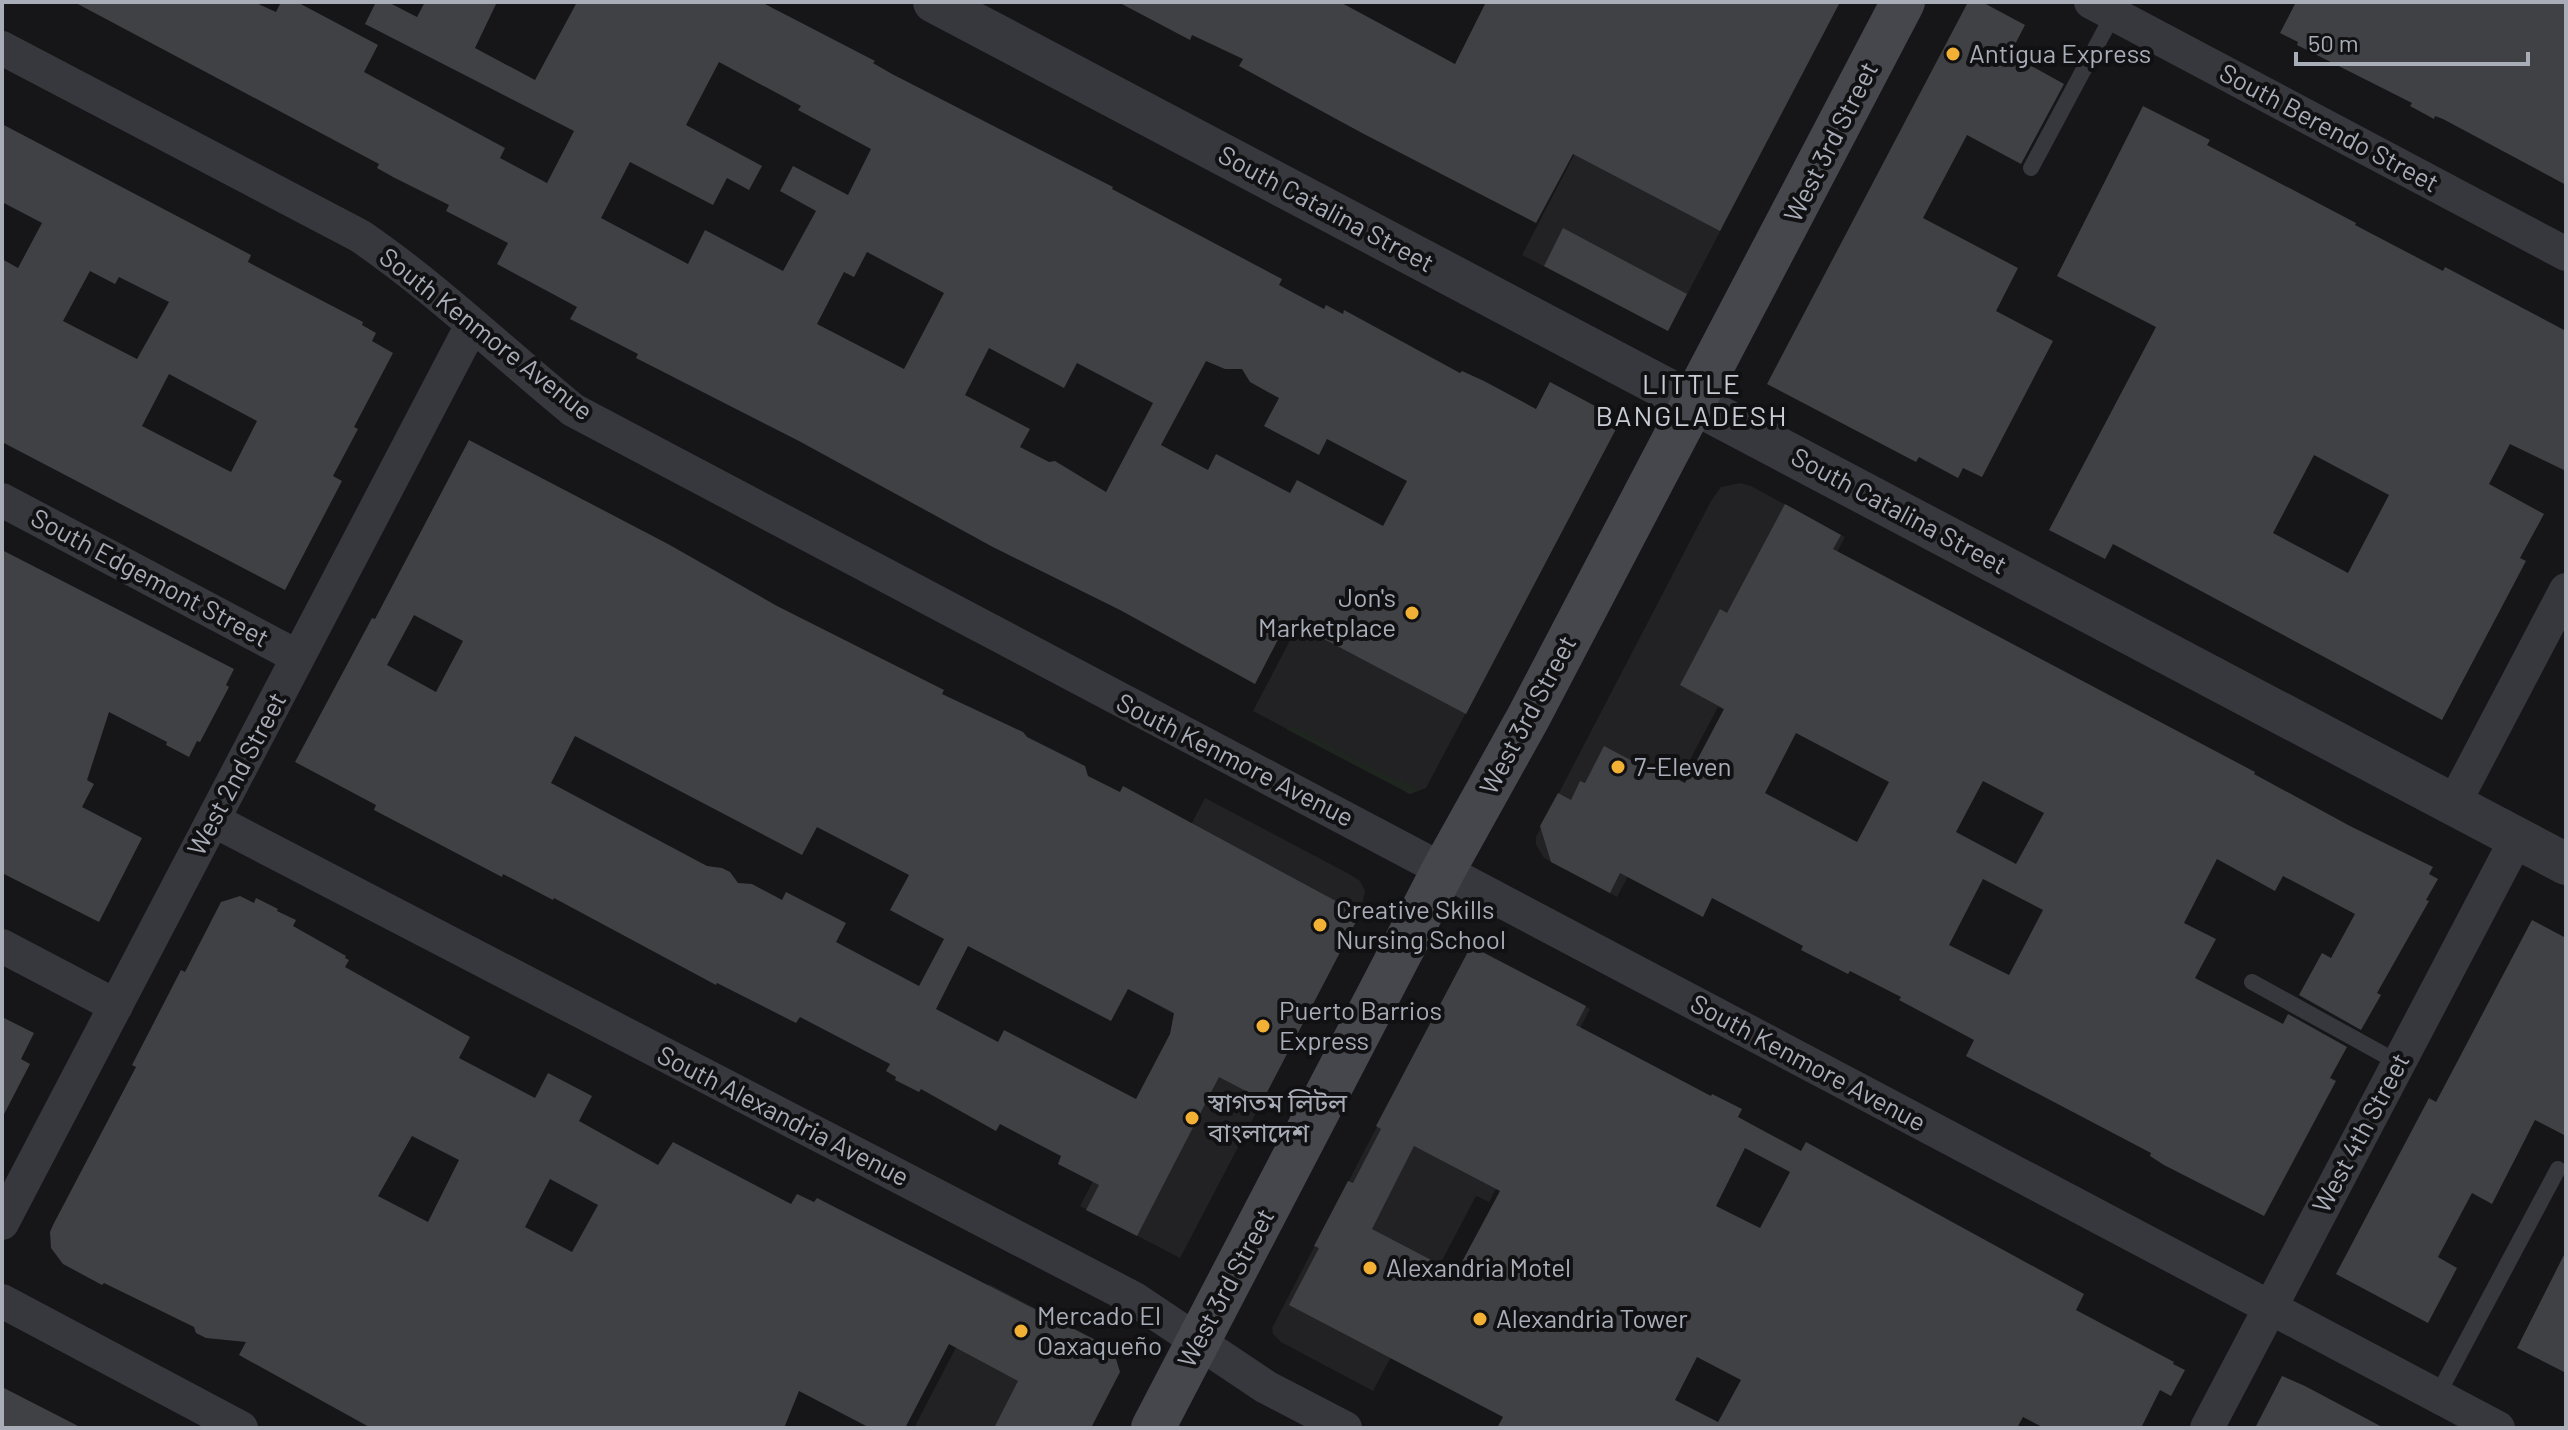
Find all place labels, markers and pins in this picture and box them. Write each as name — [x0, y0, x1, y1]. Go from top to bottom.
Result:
place label: Antigua Express — [1969, 37, 2151, 68]
marker: Antigua Express — [1944, 45, 1962, 63]
place label: Jon's Marketplace — [1258, 581, 1396, 642]
marker: Jon's Marketplace — [1403, 604, 1421, 622]
place label: 7-Eleven — [1634, 750, 1732, 781]
marker: 7-Eleven — [1609, 758, 1627, 776]
place label: Creative Skills Nursing School — [1336, 893, 1506, 954]
marker: Creative Skills Nursing School — [1311, 916, 1329, 934]
place label: Puerto Barrios Express — [1279, 994, 1442, 1055]
marker: Puerto Barrios Express — [1254, 1017, 1272, 1035]
place label: স্বাগতম লিটল বাংলাদেশ — [1207, 1086, 1348, 1147]
marker: স্বাগতম লিটল বাংলাদেশ — [1183, 1109, 1201, 1127]
place label: Alexandria Motel — [1386, 1251, 1571, 1282]
marker: Alexandria Motel — [1361, 1259, 1379, 1277]
place label: Mercado El Oaxaqueño — [1037, 1299, 1162, 1360]
place label: Alexandria Tower — [1496, 1302, 1688, 1333]
marker: Alexandria Tower — [1471, 1310, 1489, 1328]
marker: Mercado El Oaxaqueño — [1012, 1322, 1030, 1340]

